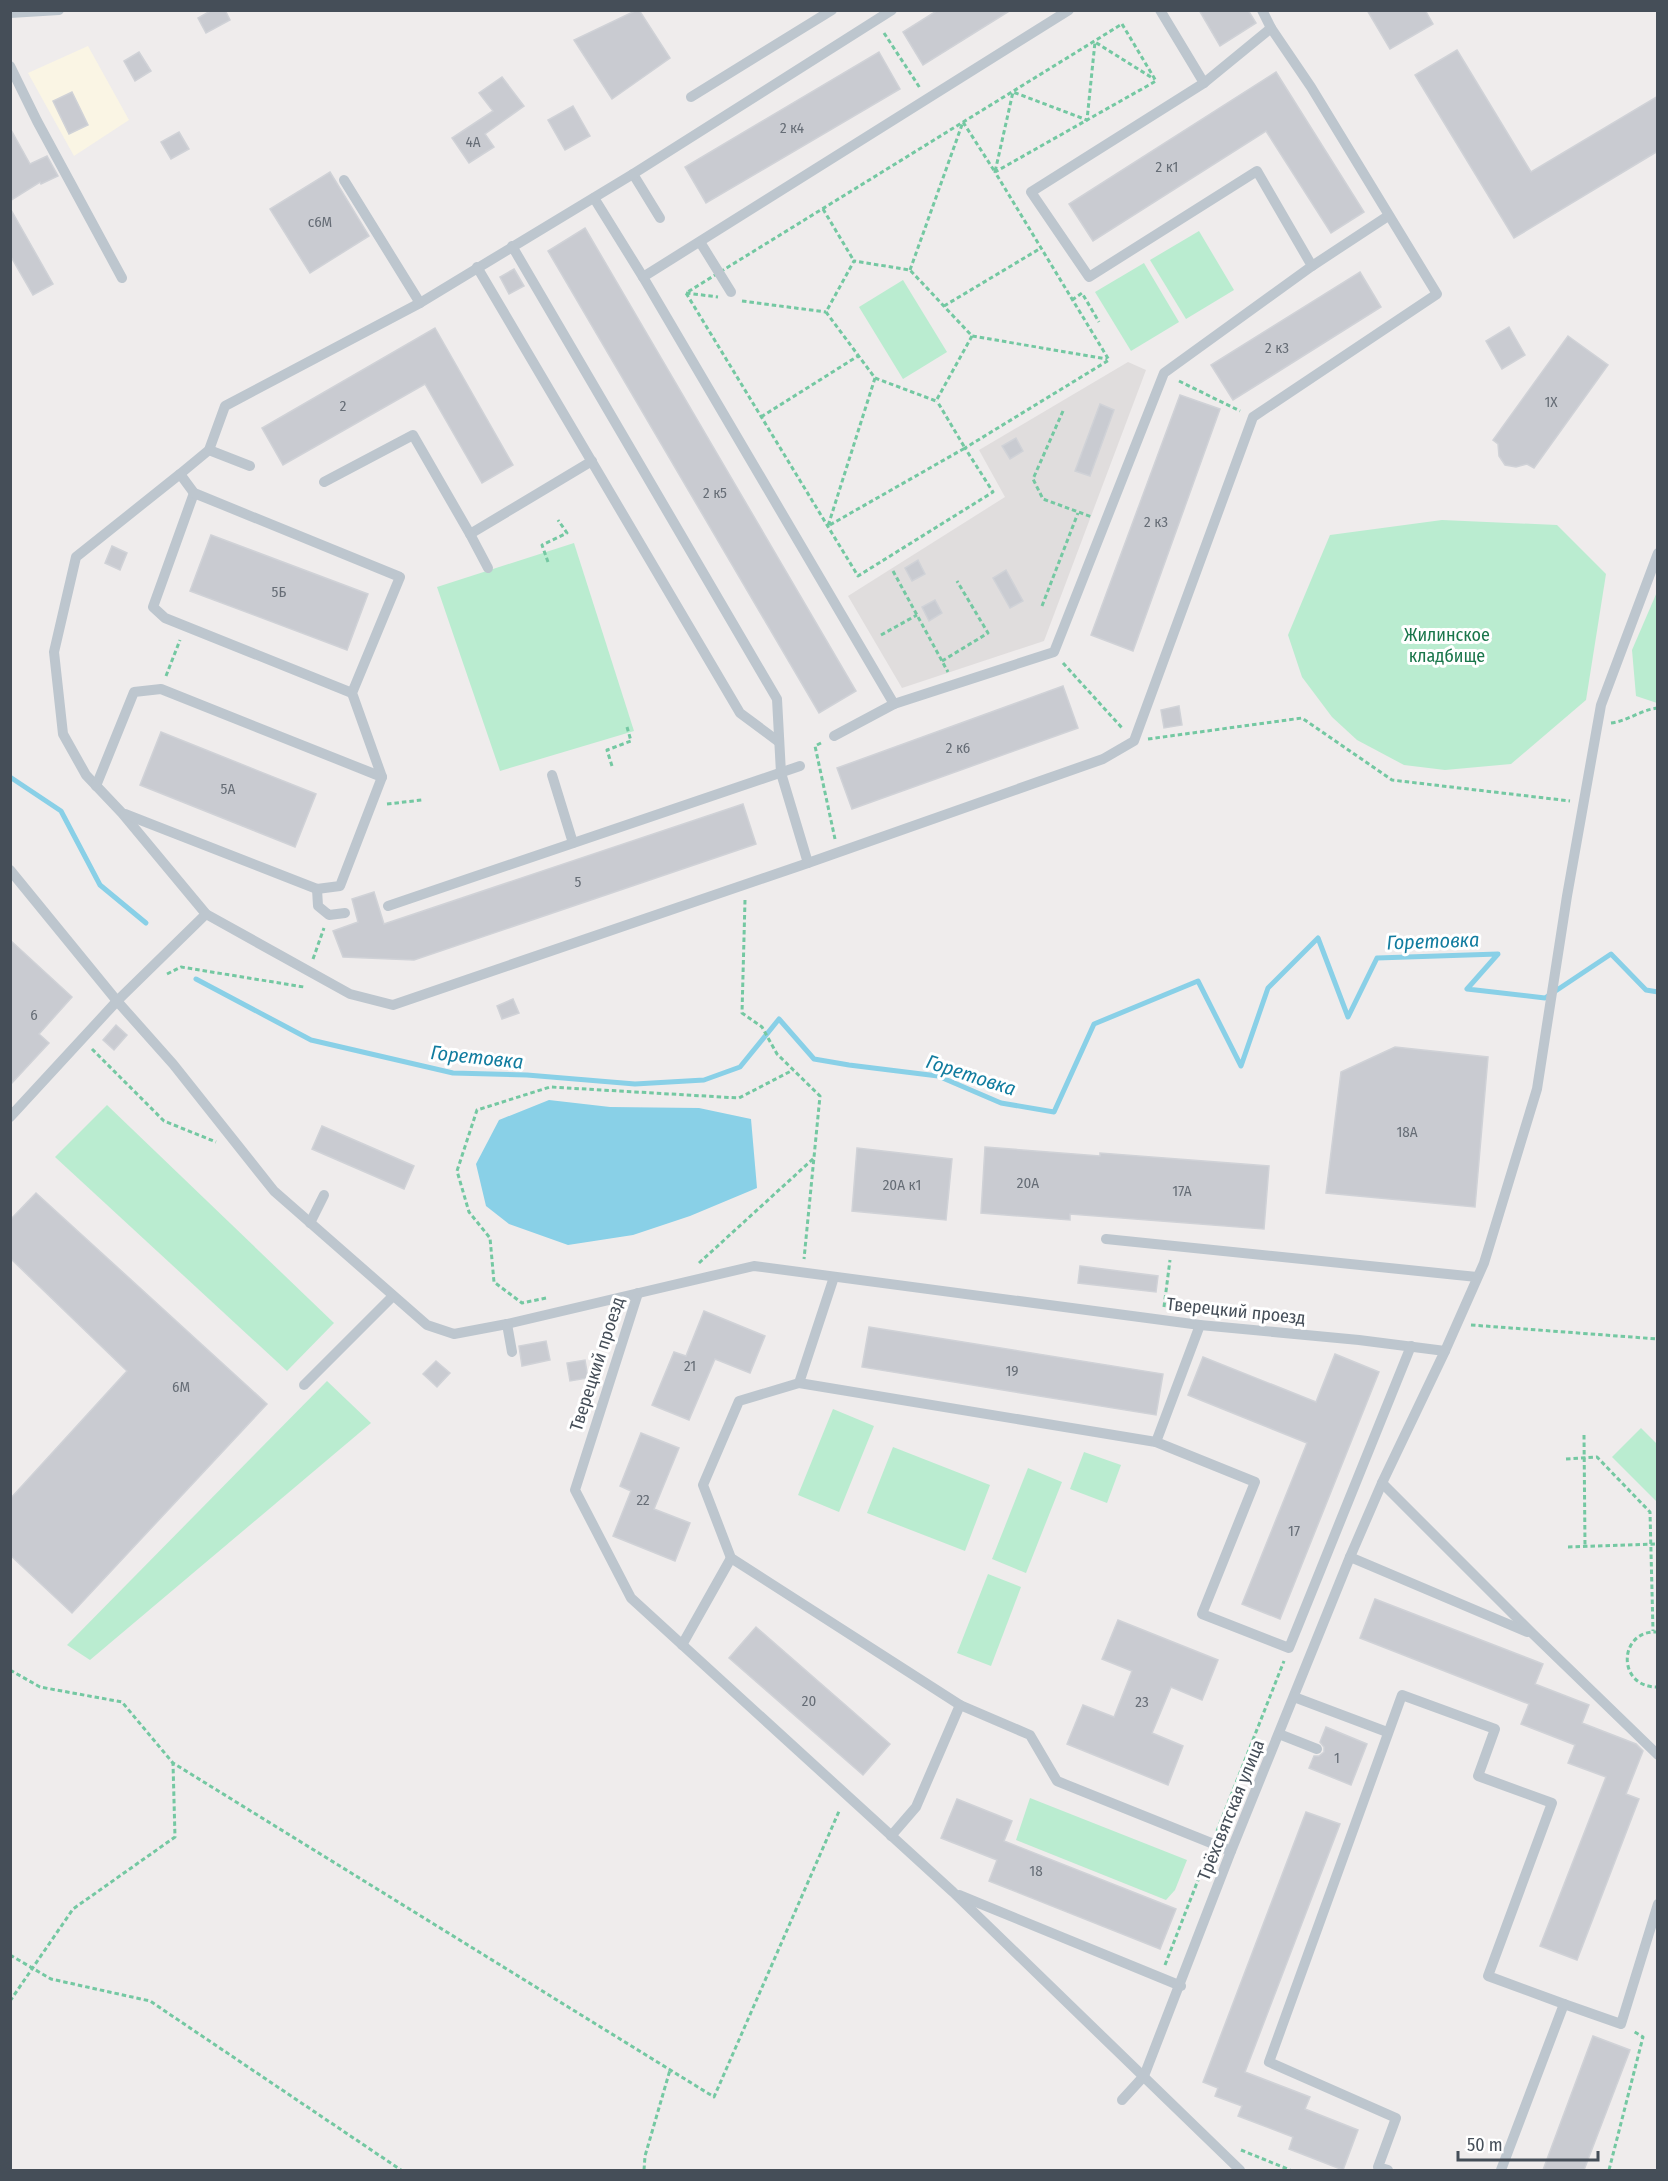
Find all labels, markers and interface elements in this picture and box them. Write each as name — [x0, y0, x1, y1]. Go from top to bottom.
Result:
house number: 2 к4 — [780, 119, 804, 137]
house number: 4А — [465, 133, 481, 151]
house number: 2 к1 — [1156, 158, 1178, 176]
house number: с6М — [308, 213, 332, 231]
house number: 2 к3 — [1265, 339, 1289, 357]
house number: 1Х — [1544, 393, 1558, 411]
house number: 2 — [340, 397, 347, 415]
house number: 2 к5 — [703, 484, 727, 502]
house number: 2 к3 — [1144, 513, 1168, 531]
house number: 5Б — [272, 583, 287, 601]
park label: Жилинское кладбище — [1404, 624, 1490, 667]
house number: 2 к6 — [946, 739, 970, 757]
house number: 5А — [221, 780, 235, 798]
house number: 5 — [575, 873, 582, 891]
water label: Горетовка — [1386, 927, 1480, 955]
house number: 6 — [30, 1006, 38, 1024]
water label: Горетовка — [430, 1040, 524, 1074]
water label: Горетовка — [923, 1049, 1019, 1101]
house number: 18А — [1396, 1123, 1418, 1141]
house number: 20А — [1017, 1174, 1039, 1192]
house number: 20А к1 — [883, 1176, 921, 1194]
house number: 17А — [1172, 1182, 1192, 1200]
street label: Тверецкий проезд — [1165, 1293, 1307, 1329]
street label: Тверецкий проезд — [565, 1294, 629, 1434]
house number: 21 — [684, 1357, 696, 1375]
house number: 19 — [1005, 1362, 1019, 1380]
house number: 6М — [172, 1378, 190, 1396]
house number: 22 — [636, 1491, 650, 1509]
house number: 17 — [1288, 1522, 1300, 1540]
house number: 20 — [802, 1692, 816, 1710]
house number: 23 — [1135, 1693, 1149, 1711]
street label: Трёхсвятская улица — [1193, 1736, 1269, 1884]
house number: 1 — [1334, 1749, 1340, 1767]
house number: 18 — [1029, 1862, 1043, 1880]
scale bar — [1458, 2124, 1598, 2162]
text: 50 m — [1467, 2134, 1503, 2156]

